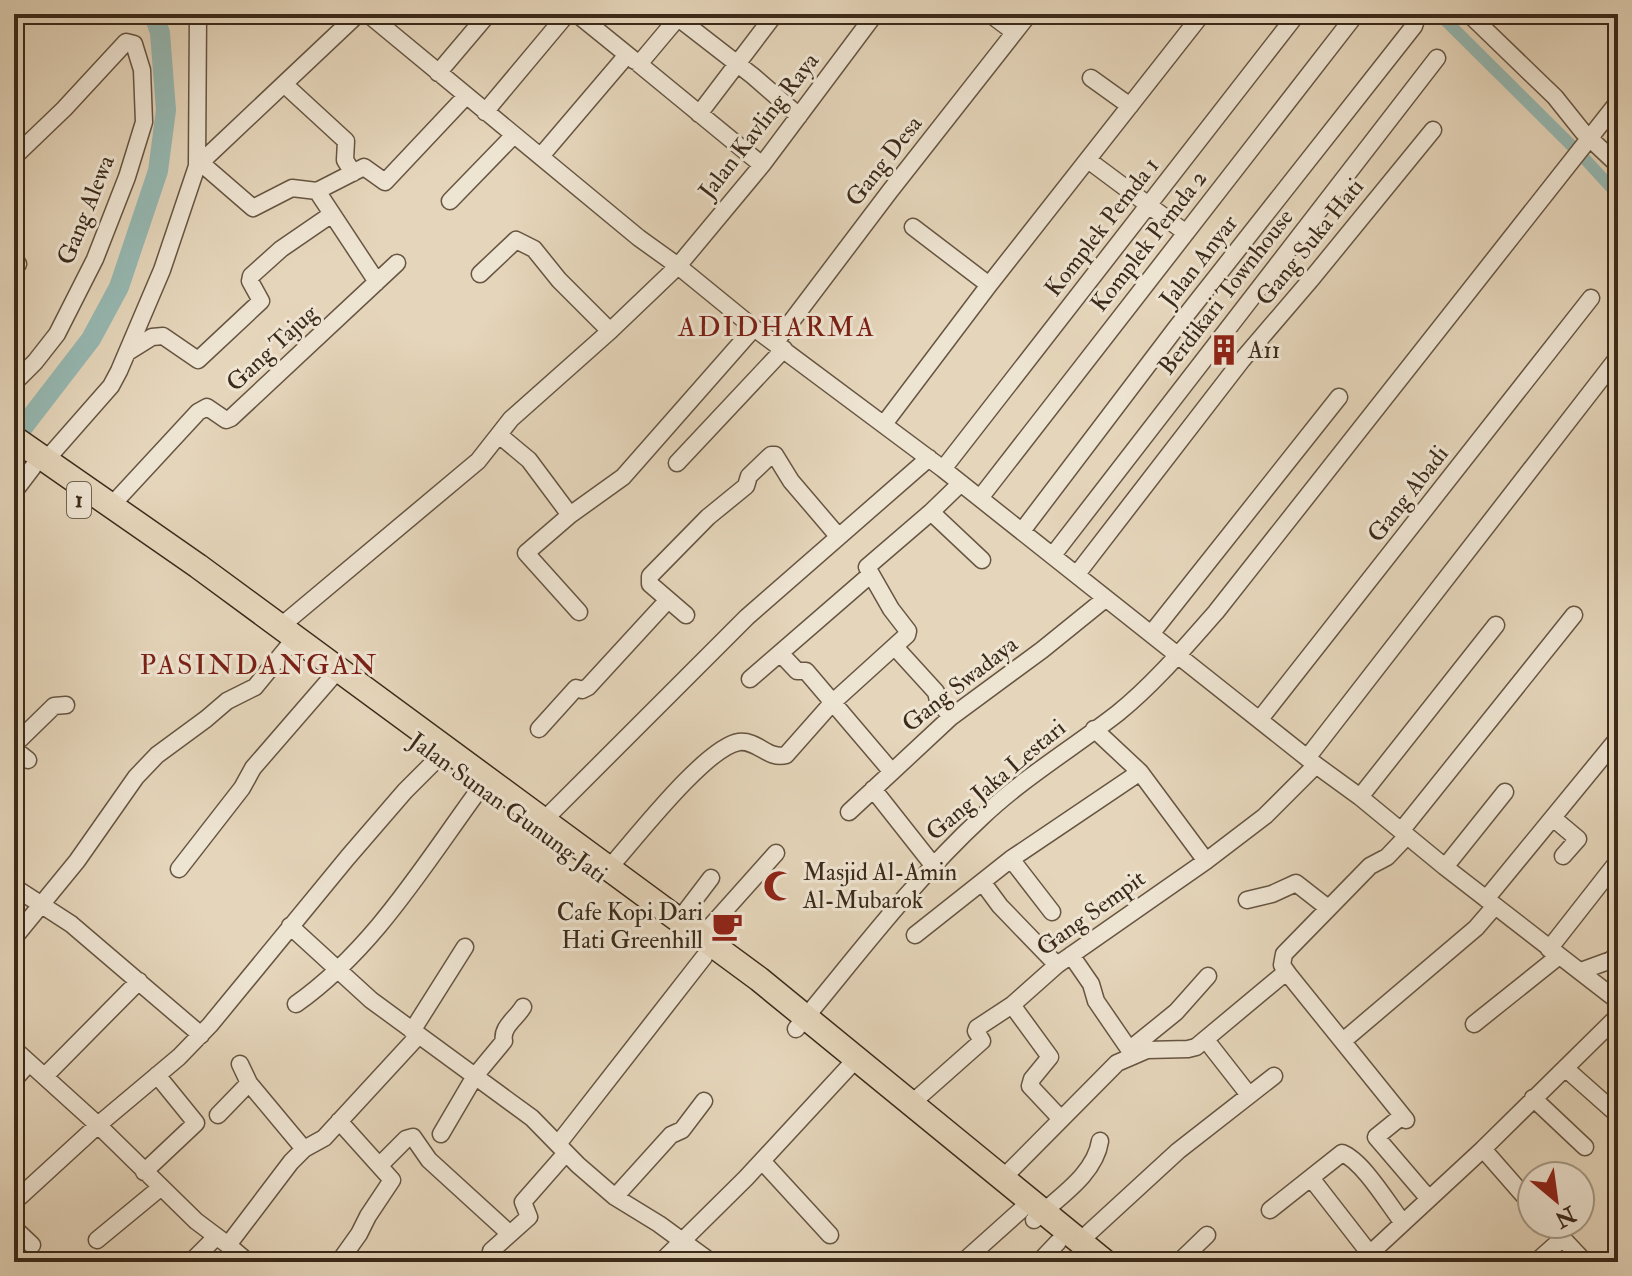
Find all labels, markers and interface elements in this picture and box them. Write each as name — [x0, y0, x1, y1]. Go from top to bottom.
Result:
street label: Jalan Kavling Raya — [691, 45, 827, 206]
street label: Gang Desa — [839, 108, 930, 213]
street label: Gang Alewa — [50, 150, 122, 269]
street label: Komplek Pemda 1 — [1038, 151, 1166, 303]
street label: Komplek Pemda 2 — [1084, 164, 1214, 318]
street label: Gang Suka Hati — [1249, 172, 1371, 312]
street label: Berdikari Townhouse — [1151, 203, 1301, 381]
street label: Jalan Anyar — [1153, 208, 1245, 314]
street label: Gang Tajug — [220, 297, 325, 398]
district label: ADIDHARMA — [677, 310, 876, 345]
building icon: A11 — [1207, 333, 1241, 367]
place label: A11 — [1247, 335, 1280, 366]
street label: Gang Abadi — [1361, 439, 1455, 549]
road number: 1 — [67, 482, 91, 518]
street label: Gang Swadaya — [896, 628, 1025, 739]
district label: PASINDANGAN — [140, 648, 378, 683]
street label: Gang Jaka Lestari — [920, 712, 1072, 848]
street label: Jalan Sunan Gunung Jati — [402, 725, 613, 890]
place label: Masjid Al-Amin Al-Mubarok — [802, 857, 957, 916]
street label: Gang Sempit — [1030, 863, 1152, 963]
mosque icon: Masjid Al-Amin Al-Mubarok — [762, 869, 796, 903]
place label: Cafe Kopi Dari Hati Greenhill — [557, 897, 703, 956]
cafe icon: Cafe Kopi Dari Hati Greenhill — [710, 909, 744, 943]
north arrow — [1516, 1160, 1596, 1240]
text: N — [1550, 1199, 1581, 1234]

